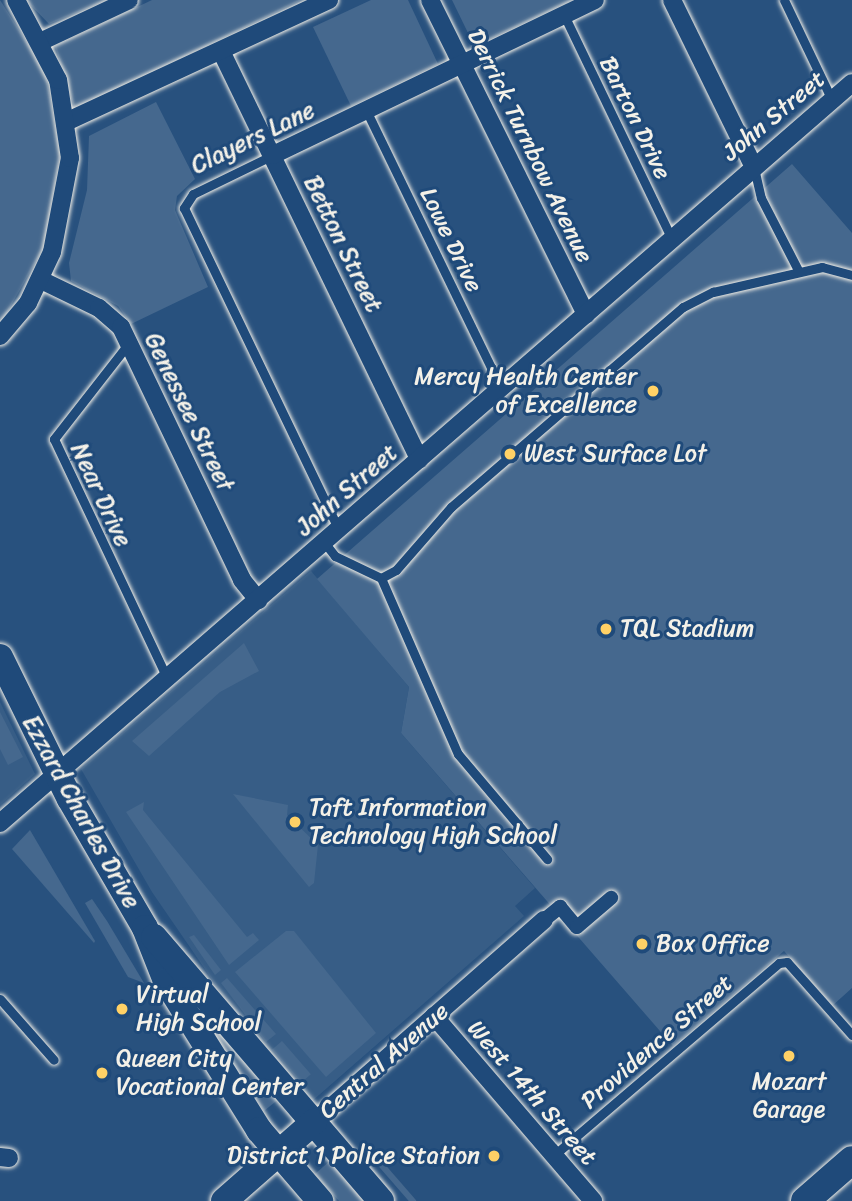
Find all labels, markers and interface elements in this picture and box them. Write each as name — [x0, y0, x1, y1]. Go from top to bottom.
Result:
street label: Derrick Turnbow Avenue — [461, 25, 599, 267]
street label: Barton Drive — [593, 52, 677, 184]
street label: John Street — [717, 65, 831, 167]
street label: Clayers Lane — [186, 96, 320, 180]
street label: Betton Street — [298, 171, 388, 317]
street label: Lowe Drive — [413, 183, 489, 297]
street label: Genessee Street — [138, 328, 240, 496]
place label: Mercy Health Center of Excellence — [414, 363, 637, 419]
marker: Mercy Health Center of Excellence — [643, 381, 663, 401]
street label: Near Drive — [64, 438, 138, 552]
street label: John Street — [290, 438, 404, 542]
place label: West Surface Lot — [524, 440, 706, 468]
marker: West Surface Lot — [502, 446, 518, 462]
place label: TQL Stadium — [620, 615, 754, 643]
marker: TQL Stadium — [598, 621, 614, 637]
street label: Ezzard Charles Drive — [16, 710, 146, 914]
place label: Taft Information Technology High School — [309, 794, 557, 850]
marker: Taft Information Technology High School — [287, 814, 303, 830]
place label: Box Office — [656, 930, 770, 958]
marker: Box Office — [634, 936, 650, 952]
street label: Providence Street — [575, 968, 739, 1116]
place label: Virtual High School — [136, 981, 261, 1037]
street label: Central Avenue — [313, 997, 455, 1125]
marker: Virtual High School — [114, 1001, 130, 1017]
street label: West 14th Street — [461, 1015, 603, 1171]
place label: Queen City Vocational Center — [116, 1045, 305, 1101]
marker: Mozart Garage — [781, 1048, 797, 1064]
marker: Queen City Vocational Center — [94, 1065, 110, 1081]
place label: Mozart Garage — [752, 1068, 826, 1124]
place label: District 1 Police Station — [226, 1142, 480, 1170]
marker: District 1 Police Station — [486, 1148, 502, 1164]

